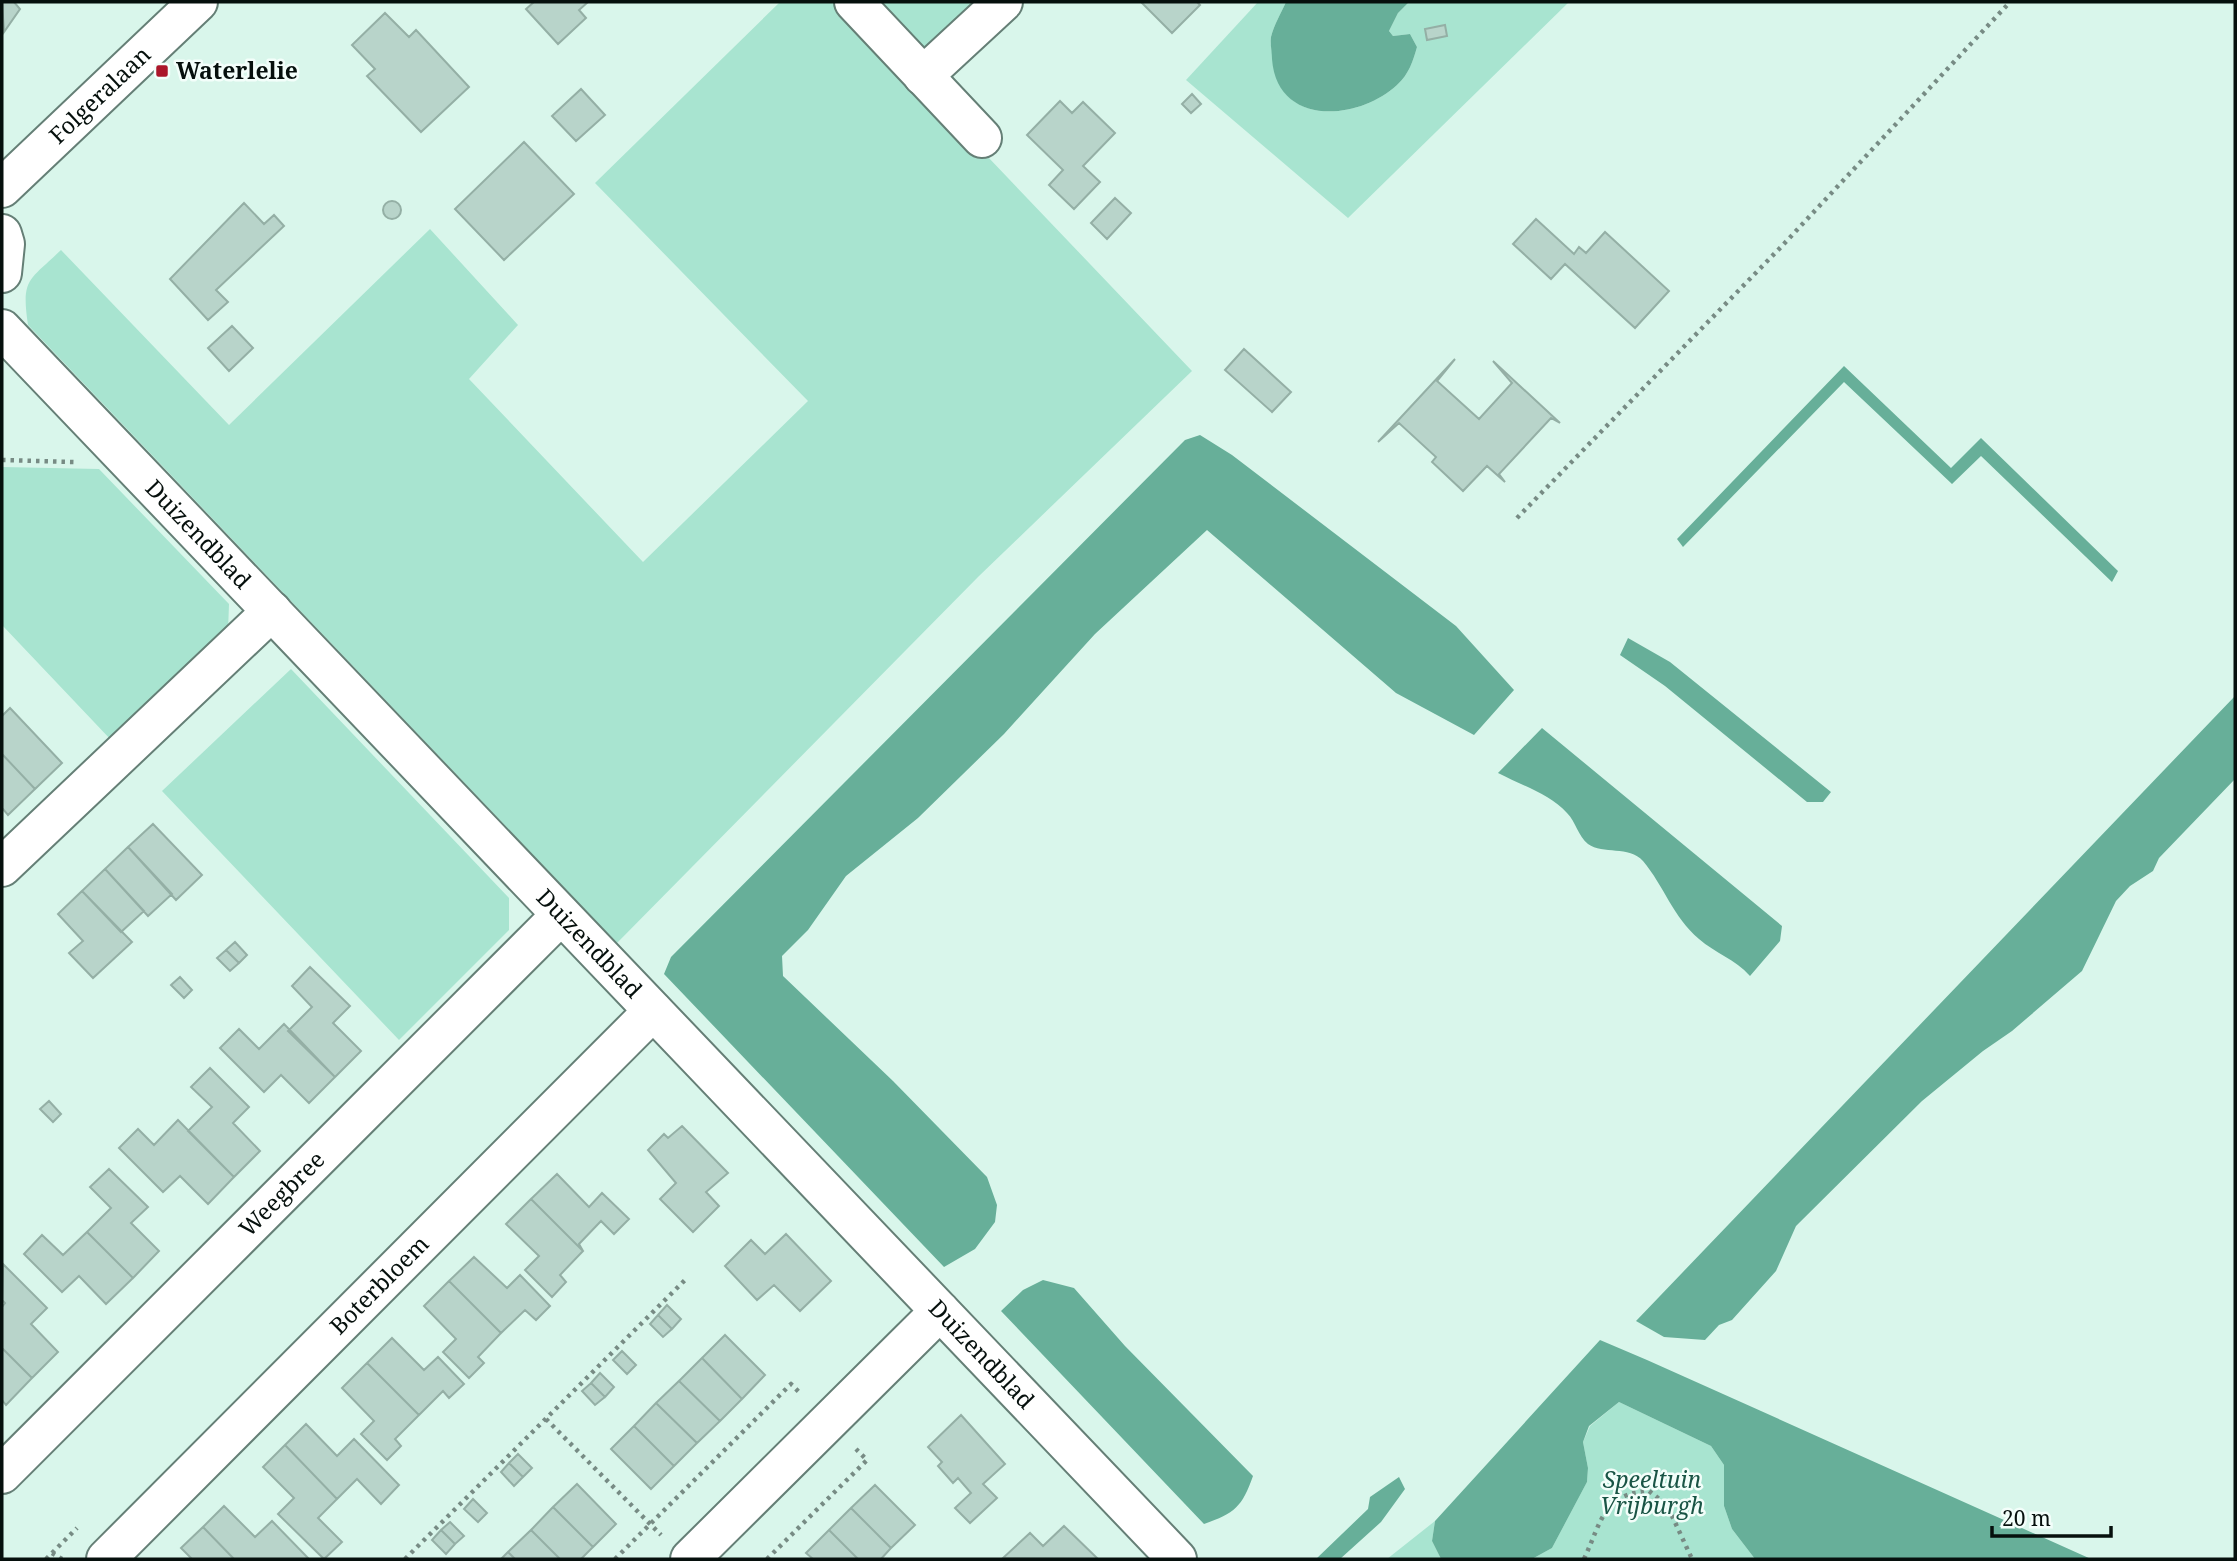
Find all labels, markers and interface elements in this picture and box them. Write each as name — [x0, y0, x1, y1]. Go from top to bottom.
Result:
street label: Folgeralaan — [41, 38, 157, 150]
place label: Waterlelie — [176, 54, 298, 86]
marker: Waterlelie — [154, 63, 170, 79]
street label: Duizendblad — [139, 472, 259, 595]
street label: Duizendblad — [530, 881, 650, 1005]
street label: Weegbree — [231, 1143, 331, 1243]
street label: Boterbloem — [322, 1228, 435, 1341]
street label: Duizendblad — [922, 1292, 1042, 1415]
park label: Speeltuin Vrijburgh — [1600, 1463, 1704, 1521]
scale bar — [1992, 1494, 2111, 1538]
text: 20 m — [2002, 1504, 2051, 1532]

